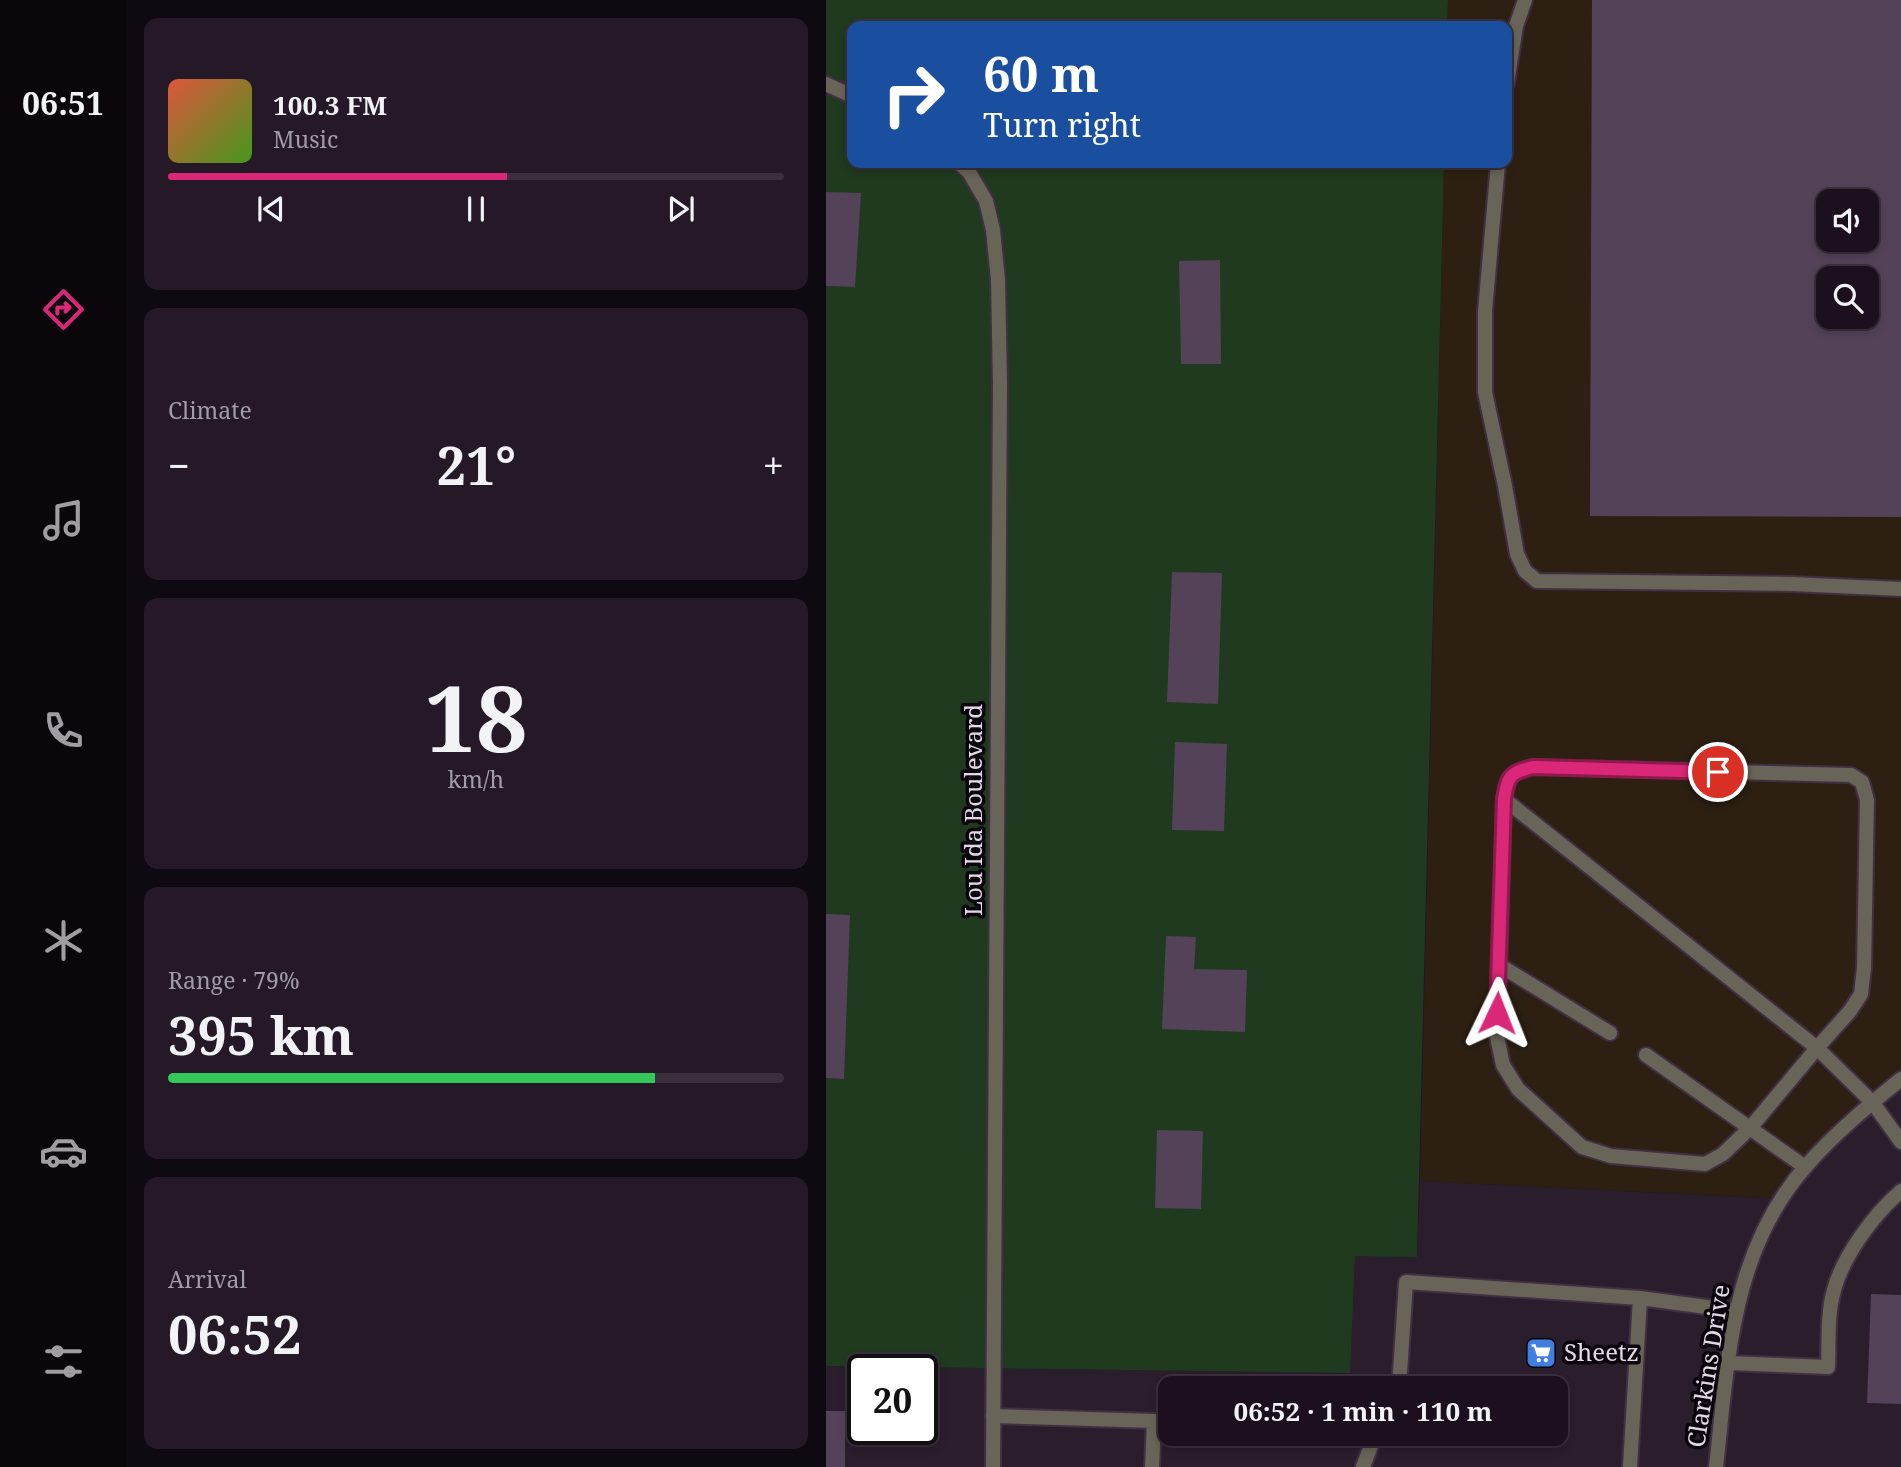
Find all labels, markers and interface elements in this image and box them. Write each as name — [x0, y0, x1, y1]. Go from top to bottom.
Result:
text: 60 m — [983, 40, 1099, 106]
icon: right — [868, 49, 959, 140]
text: 06:51 — [22, 81, 104, 124]
text: 100.3 FM — [273, 87, 387, 123]
text: Turn right — [983, 103, 1141, 146]
text: Music — [273, 123, 338, 155]
map controls — [1816, 189, 1879, 329]
button: sound — [1816, 189, 1879, 252]
icon: previous — [252, 190, 290, 228]
icon: pause — [457, 190, 495, 228]
icon: next — [662, 190, 700, 228]
button: search — [1816, 266, 1879, 329]
icon: directions — [39, 285, 88, 334]
text: Climate — [168, 394, 252, 426]
text: 21° — [437, 429, 516, 500]
text: − — [168, 439, 190, 491]
text: + — [763, 439, 784, 491]
icon: music — [39, 496, 88, 545]
text: 18 — [425, 655, 527, 779]
street label: Lou Ida Boulevard — [956, 704, 989, 916]
icon: phone — [39, 706, 88, 755]
pin — [1688, 742, 1748, 802]
icon: arrive — [1699, 753, 1737, 791]
text: km/h — [448, 763, 504, 795]
icon: climate — [39, 916, 88, 965]
text: Range · 79% — [168, 964, 300, 996]
position arrow — [1460, 976, 1534, 1050]
text: 395 km — [168, 999, 354, 1070]
icon: car — [39, 1127, 88, 1176]
text: Arrival — [168, 1263, 247, 1295]
street label: Clarkins Drive — [1678, 1282, 1737, 1450]
text: 06:52 — [168, 1298, 301, 1369]
place label: Sheetz — [1564, 1335, 1639, 1368]
supermarket icon: Sheetz — [1524, 1336, 1558, 1370]
icon: filters — [39, 1337, 88, 1386]
speed limit sign: 20 — [847, 1354, 938, 1445]
text: 06:52 · 1 min · 110 m — [1233, 1393, 1493, 1429]

